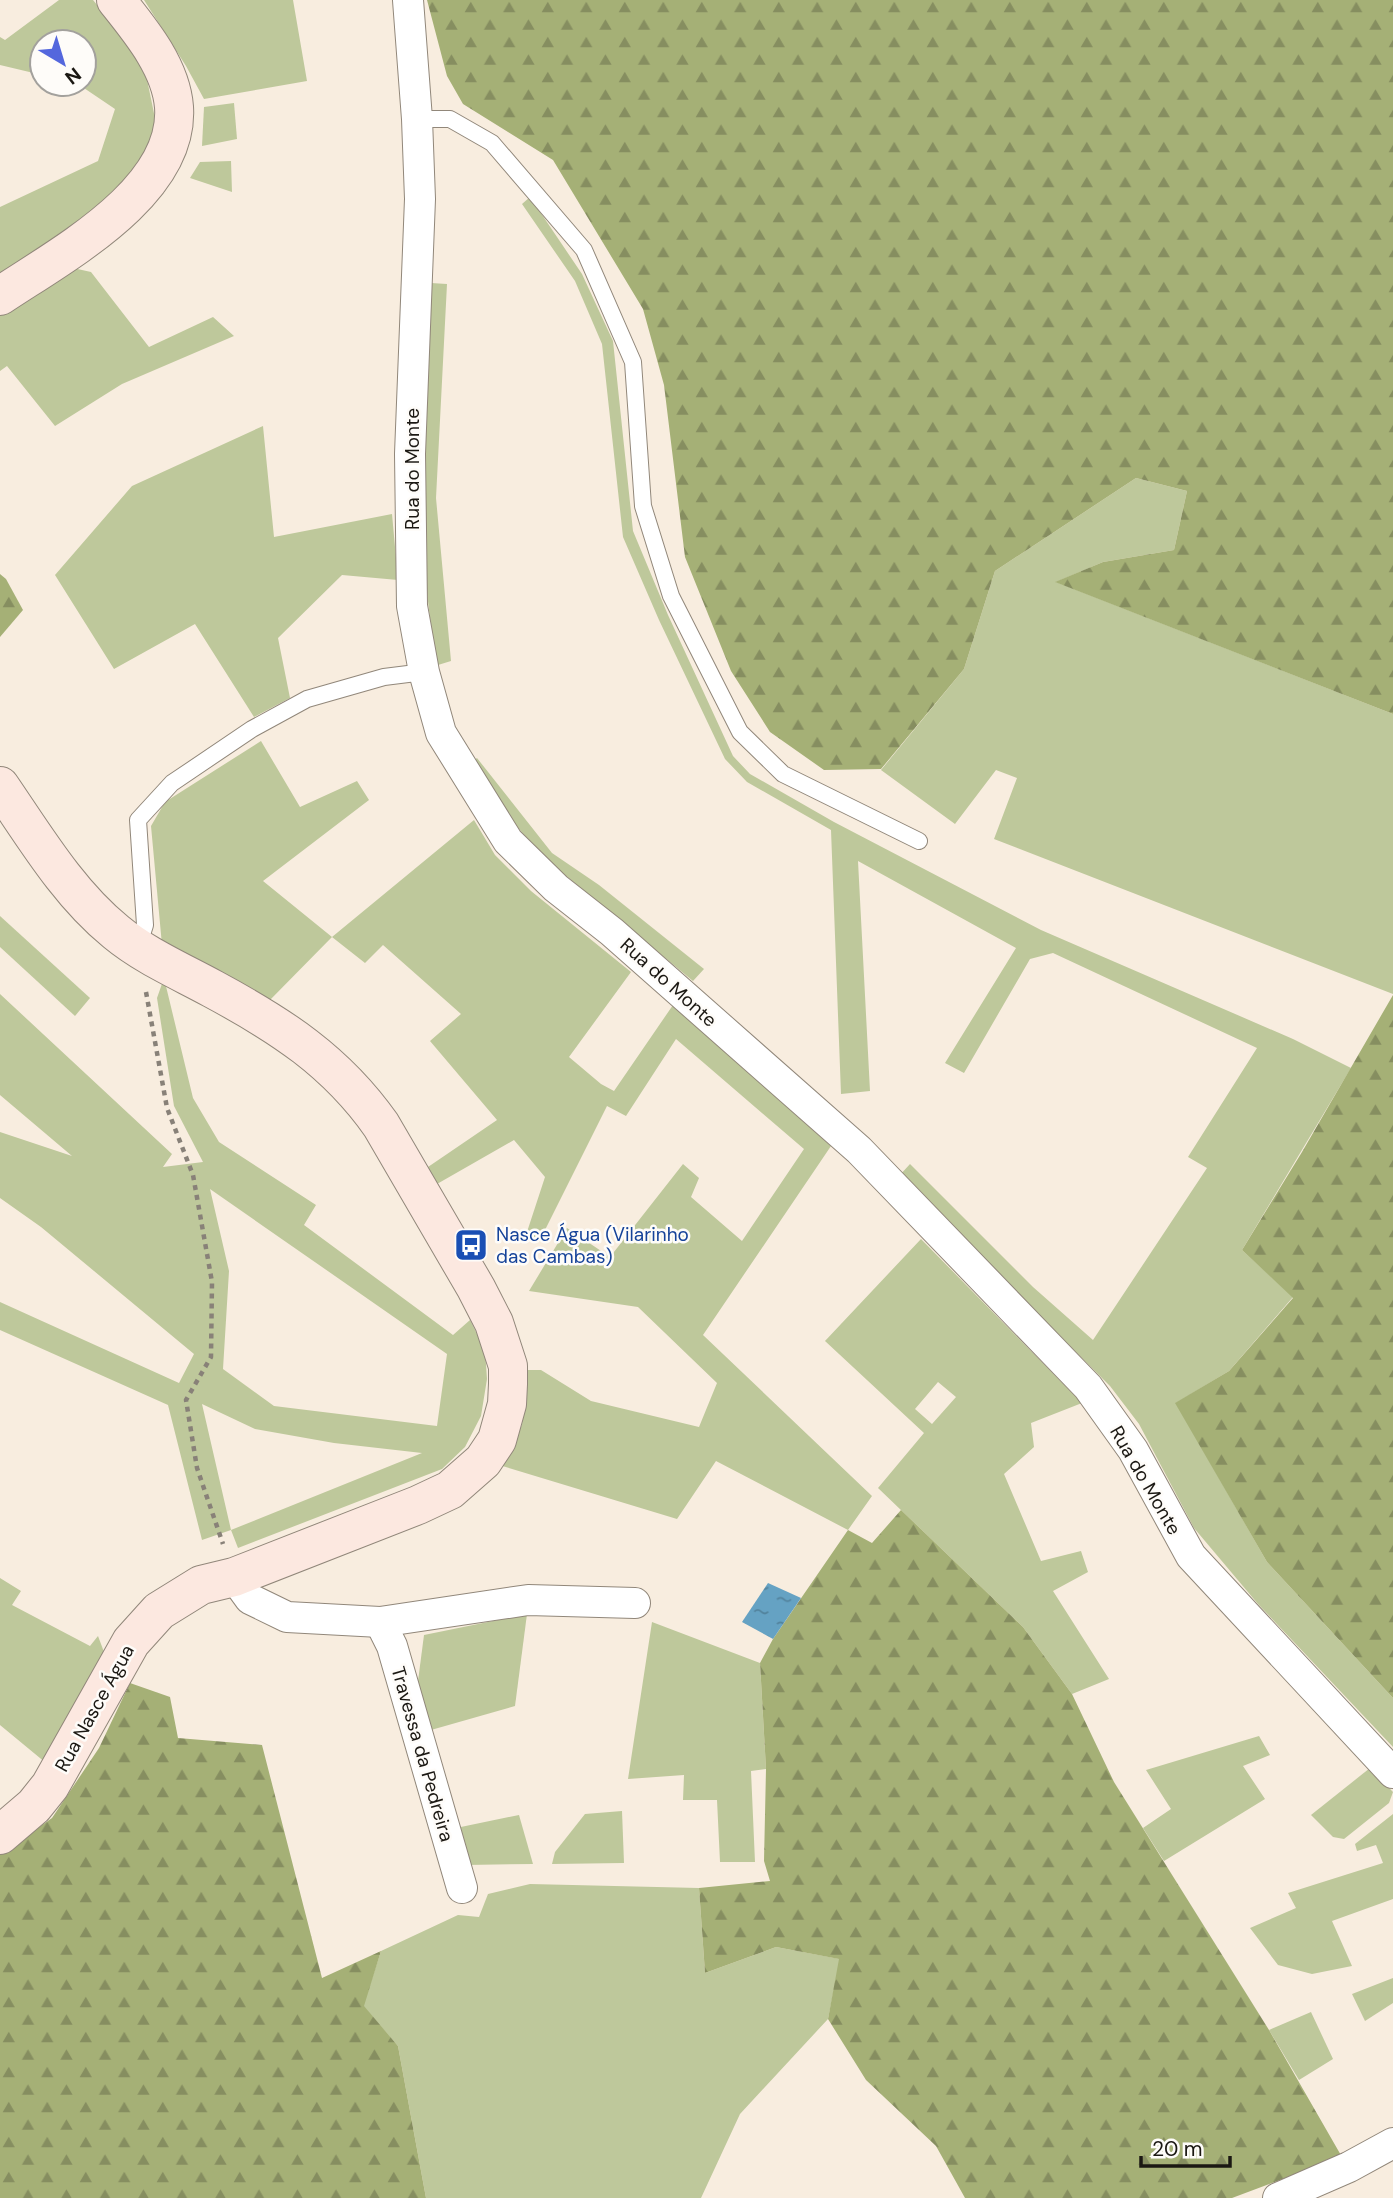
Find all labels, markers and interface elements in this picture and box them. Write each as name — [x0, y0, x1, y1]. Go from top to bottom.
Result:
north arrow — [28, 28, 98, 98]
text: N — [60, 62, 86, 90]
street label: Rua do Monte — [400, 408, 425, 530]
street label: Rua do Monte — [615, 932, 722, 1032]
place label: Nasce Água (Vilarinho das Cambas) — [496, 1222, 689, 1269]
bus stop icon: Nasce Água (Vilarinho das Cambas) — [452, 1226, 490, 1264]
street label: Rua do Monte — [1104, 1421, 1187, 1539]
street label: Rua Nasce Água — [49, 1640, 140, 1776]
street label: Travessa da Pedreira — [386, 1664, 460, 1845]
scale bar — [1141, 2124, 1230, 2168]
text: 20 m — [1152, 2135, 1203, 2163]

